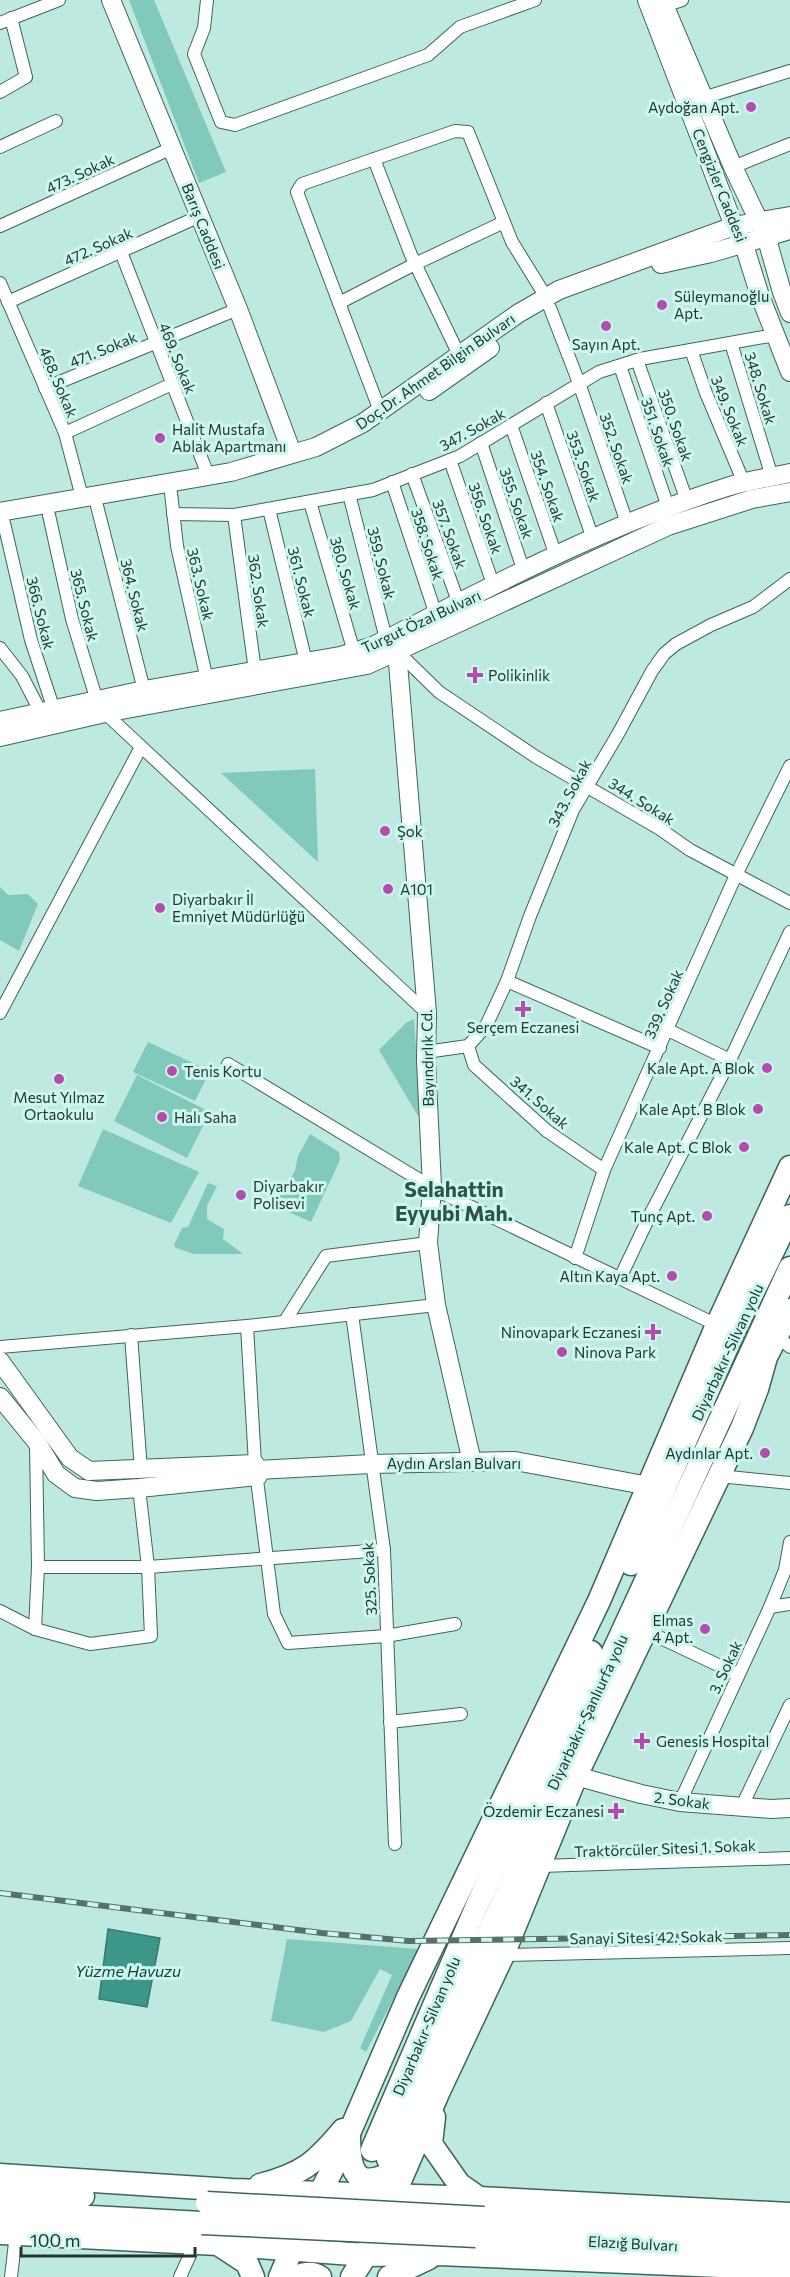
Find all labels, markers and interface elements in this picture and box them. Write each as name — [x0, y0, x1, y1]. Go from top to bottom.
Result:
place label: Aydoğan Apt. — [648, 98, 739, 116]
marker: Aydoğan Apt. — [744, 100, 758, 114]
street label: Cengizler Caddesi — [689, 126, 751, 244]
street label: 473. Sokak — [43, 149, 117, 197]
street label: Barış Caddesi — [179, 180, 229, 272]
street label: 472. Sokak — [61, 223, 135, 269]
place label: Süleymanoğlu Apt. — [674, 287, 769, 322]
marker: Süleymanoğlu Apt. — [655, 298, 669, 312]
street label: Doç.Dr. Ahmet Bilgin Bulvarı — [352, 309, 518, 433]
marker: Sayın Apt. — [599, 319, 613, 333]
street label: 469. Sokak — [156, 320, 200, 396]
street label: 471. Sokak — [67, 327, 139, 371]
place label: Sayın Apt. — [572, 335, 640, 353]
street label: 468. Sokak — [36, 344, 82, 420]
street label: 348. Sokak — [741, 350, 781, 426]
street label: 349. Sokak — [708, 373, 752, 449]
street label: 350. Sokak — [655, 387, 697, 463]
street label: 351. Sokak — [638, 395, 678, 469]
street label: 347. Sokak — [436, 404, 508, 454]
street label: 352. Sokak — [596, 410, 638, 486]
place label: Halit Mustafa Ablak Apartmanı — [172, 420, 286, 455]
street label: 353. Sokak — [563, 428, 605, 504]
marker: Halit Mustafa Ablak Apartmanı — [153, 431, 167, 445]
street label: 354. Sokak — [527, 448, 569, 524]
street label: 355. Sokak — [496, 465, 538, 541]
street label: 356. Sokak — [465, 480, 507, 556]
street label: 357. Sokak — [429, 497, 471, 571]
street label: 358. Sokak — [408, 506, 448, 582]
street label: 359. Sokak — [364, 525, 400, 601]
street label: 360. Sokak — [327, 534, 365, 612]
street label: 361. Sokak — [285, 545, 319, 619]
street label: 363. Sokak — [184, 546, 218, 622]
street label: 362. Sokak — [245, 553, 273, 629]
street label: 364. Sokak — [117, 557, 153, 633]
street label: 365. Sokak — [67, 567, 103, 643]
street label: 366. Sokak — [23, 575, 59, 651]
street label: Turgut Özal Bulvarı — [358, 585, 484, 657]
marker: Polikinlik — [466, 666, 484, 684]
place label: Polikinlik — [488, 666, 550, 684]
street label: 343. Sokak — [544, 756, 594, 830]
street label: 344. Sokak — [606, 774, 678, 828]
place label: Şok — [397, 822, 423, 840]
marker: Şok — [378, 824, 392, 838]
place label: A101 — [400, 880, 433, 898]
marker: A101 — [381, 882, 395, 896]
place label: Diyarbakır İl Emniyet Müdürlüğü — [172, 890, 305, 925]
marker: Diyarbakır İl Emniyet Müdürlüğü — [153, 901, 167, 915]
street label: 339. Sokak — [640, 966, 686, 1042]
marker: Serçem Eczanesi — [516, 1002, 530, 1016]
street label: Bayındırlık Cd. — [417, 1009, 437, 1107]
place label: Serçem Eczanesi — [467, 1018, 579, 1036]
place label: Kale Apt. A Blok — [647, 1059, 755, 1077]
marker: Kale Apt. A Blok — [760, 1061, 774, 1075]
place label: Tenis Kortu — [184, 1062, 262, 1080]
marker: Tenis Kortu — [165, 1064, 179, 1078]
marker: Mesut Yılmaz Ortaokulu — [52, 1072, 66, 1086]
street label: 341. Sokak — [507, 1072, 573, 1132]
place label: Mesut Yılmaz Ortaokulu — [13, 1088, 105, 1123]
place label: Kale Apt. B Blok — [639, 1100, 746, 1118]
marker: Kale Apt. B Blok — [751, 1102, 765, 1116]
place label: Halı Saha — [174, 1108, 237, 1126]
marker: Halı Saha — [155, 1110, 169, 1124]
place label: Kale Apt. C Blok — [624, 1138, 732, 1156]
marker: Kale Apt. C Blok — [737, 1140, 751, 1154]
district label: Selahattin Eyyubi Mah. — [395, 1176, 513, 1225]
place label: Diyarbakır Polisevi — [253, 1177, 324, 1212]
marker: Diyarbakır Polisevi — [234, 1188, 248, 1202]
place label: Tunç Apt. — [631, 1207, 695, 1225]
marker: Tunç Apt. — [700, 1209, 714, 1223]
place label: Altın Kaya Apt. — [559, 1267, 660, 1285]
marker: Altın Kaya Apt. — [665, 1269, 679, 1283]
street label: Diyarbakır-Silvan yolu — [687, 1281, 767, 1423]
place label: Ninovapark Eczanesi — [501, 1323, 641, 1341]
marker: Ninovapark Eczanesi — [646, 1325, 660, 1339]
place label: Ninova Park — [574, 1343, 656, 1361]
marker: Ninova Park — [555, 1345, 569, 1359]
place label: Aydınlar Apt. — [665, 1444, 753, 1462]
marker: Aydınlar Apt. — [758, 1446, 772, 1460]
street label: Aydın Arslan Bulvarı — [387, 1454, 521, 1472]
street label: 325. Sokak — [358, 1542, 380, 1616]
place label: Elmas 4 Apt. — [652, 1611, 693, 1646]
marker: Elmas 4 Apt. — [698, 1622, 712, 1636]
street label: Diyarbakır-Şanlıurfa yolu — [543, 1631, 631, 1793]
street label: 3. Sokak — [705, 1638, 745, 1696]
marker: Genesis Hospital — [633, 1732, 651, 1750]
place label: Genesis Hospital — [656, 1732, 769, 1750]
street label: 2. Sokak — [653, 1788, 711, 1812]
place label: Özdemir Eczanesi — [483, 1802, 604, 1820]
marker: Özdemir Eczanesi — [609, 1804, 623, 1818]
street label: Traktörcüler Sitesi 1. Sokak — [574, 1836, 756, 1860]
street label: Sanayi Sitesi 42. Sokak — [569, 1927, 723, 1947]
street label: Diyarbakır-Silvan yolu — [389, 1954, 463, 2098]
water label: Yüzme Havuzu — [75, 1961, 181, 1980]
scale bar — [21, 2220, 195, 2258]
text: 100 m — [30, 2229, 80, 2251]
street label: Elazığ Bulvarı — [588, 2232, 678, 2254]

